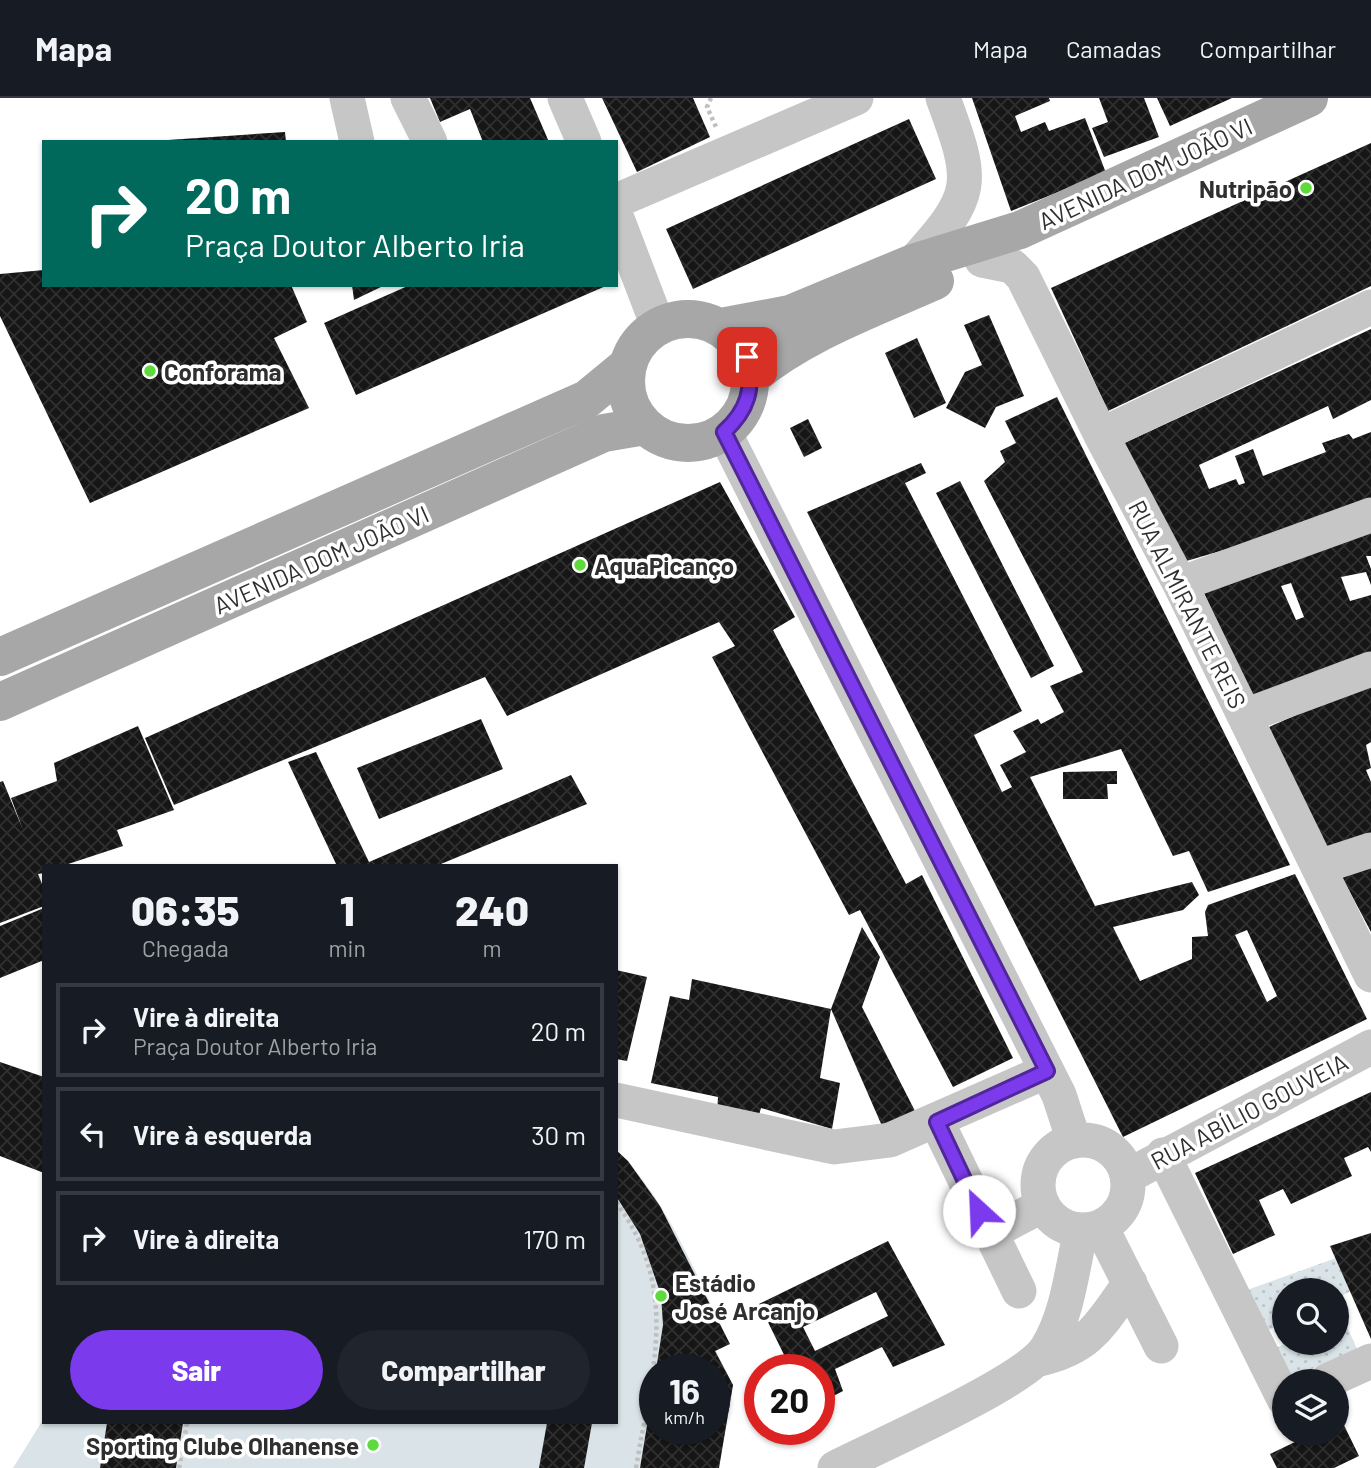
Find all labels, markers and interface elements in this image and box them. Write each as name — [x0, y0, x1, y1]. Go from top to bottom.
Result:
text: Mapa — [35, 28, 112, 68]
text: Mapa — [973, 34, 1028, 63]
text: Camadas — [1066, 34, 1162, 63]
text: Compartilhar — [1200, 34, 1336, 63]
street label: AVENIDA DOM JOÃO VI — [1034, 111, 1256, 235]
text: 20 m — [185, 165, 291, 224]
icon: right — [70, 168, 161, 259]
place label: Nutripão — [1199, 174, 1292, 203]
marker: Nutripão — [1298, 180, 1314, 196]
text: Praça Doutor Alberto Iria — [185, 225, 525, 263]
pin — [717, 327, 777, 387]
icon: arrive — [728, 338, 766, 376]
place label: Conforama — [164, 357, 281, 386]
marker: Conforama — [142, 363, 158, 379]
street label: RUA ALMIRANTE REIS — [1123, 495, 1253, 713]
street label: AVENIDA DOM JOÃO VI — [209, 499, 433, 619]
place label: AquaPicanço — [594, 551, 734, 580]
marker: AquaPicanço — [572, 557, 588, 573]
text: 06:35 — [131, 884, 240, 934]
text: 1 — [340, 884, 355, 934]
text: 240 — [455, 884, 529, 934]
text: Chegada — [142, 934, 229, 962]
text: min — [329, 934, 366, 962]
text: m — [482, 934, 501, 962]
text: Vire à direita — [133, 1001, 279, 1032]
icon: right — [74, 1011, 112, 1049]
text: 20 m — [531, 1015, 586, 1046]
text: Praça Doutor Alberto Iria — [133, 1032, 377, 1060]
street label: RUA ABÍLIO GOUVEIA — [1145, 1047, 1353, 1175]
icon: left — [74, 1115, 112, 1153]
text: Vire à esquerda — [133, 1119, 312, 1150]
text: 30 m — [531, 1119, 586, 1150]
position arrow — [942, 1174, 1016, 1248]
icon: right — [74, 1219, 112, 1257]
text: Vire à direita — [133, 1223, 279, 1254]
text: 170 m — [523, 1223, 586, 1254]
place label: Estádio José Arcanjo — [675, 1268, 815, 1325]
map controls — [1272, 1278, 1349, 1446]
button: search — [1272, 1278, 1349, 1355]
marker: Estádio José Arcanjo — [653, 1288, 669, 1304]
button: Sair — [70, 1330, 323, 1410]
button: Compartilhar — [337, 1330, 590, 1410]
speed limit sign: 20 — [744, 1354, 835, 1445]
text: 16 — [669, 1369, 700, 1411]
button: layers — [1272, 1369, 1349, 1446]
text: km/h — [664, 1406, 705, 1428]
place label: Sporting Clube Olhanense — [86, 1431, 359, 1460]
marker: Sporting Clube Olhanense — [365, 1437, 381, 1453]

